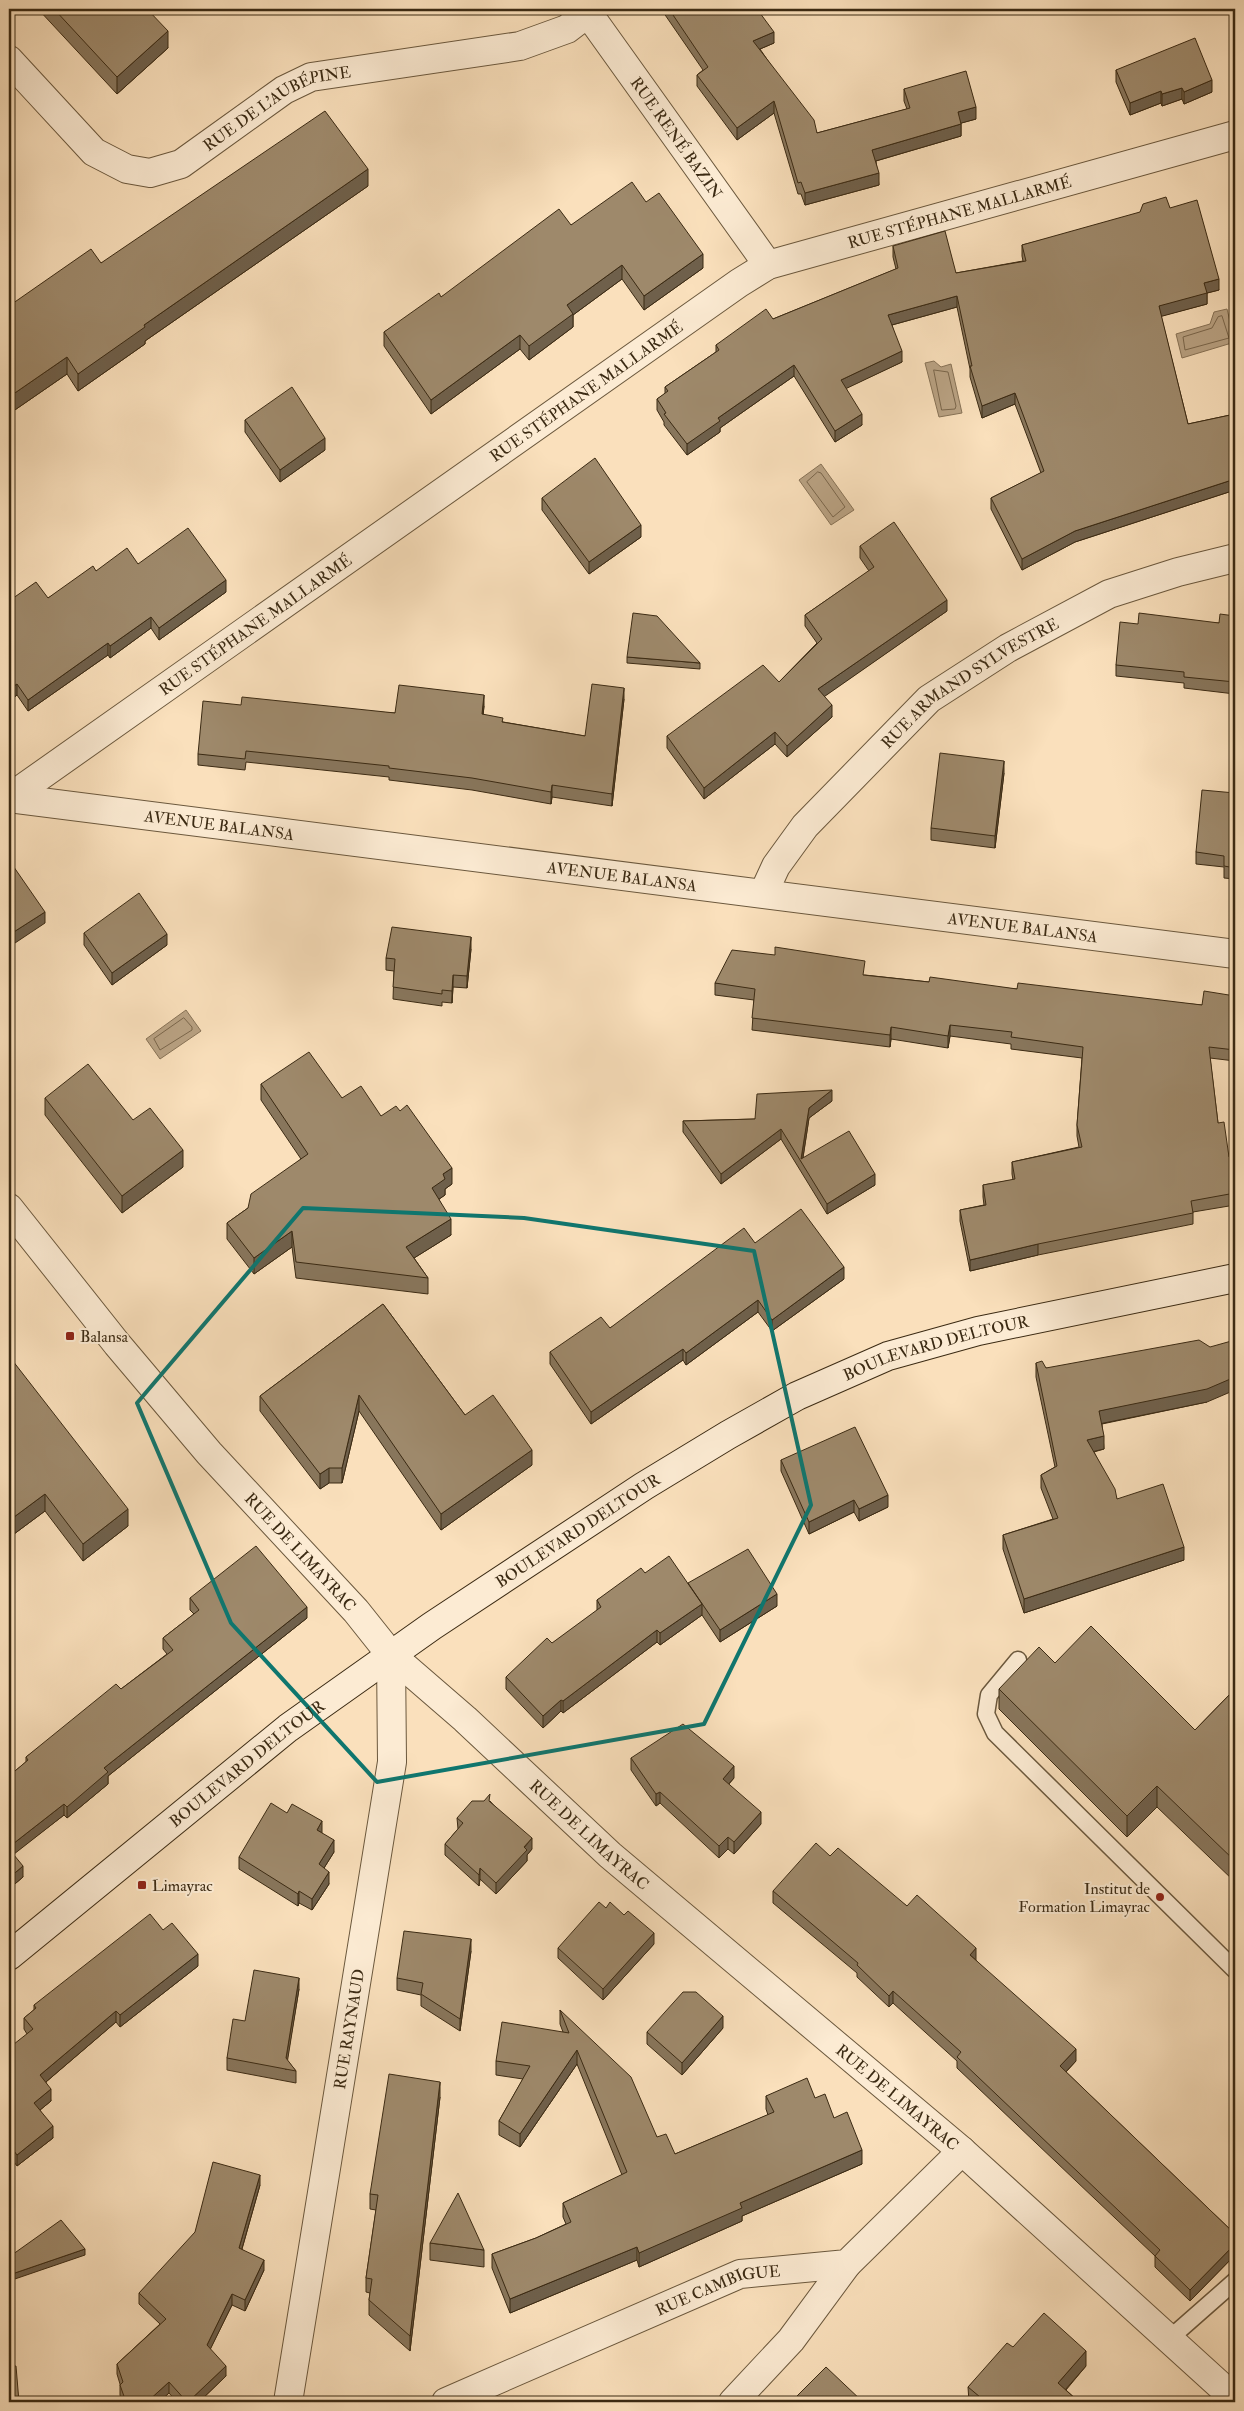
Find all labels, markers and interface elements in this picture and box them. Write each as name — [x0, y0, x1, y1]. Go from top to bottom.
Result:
street label: RUE DE L'AUBÉPINE — [199, 62, 352, 156]
street label: RUE RENÉ BAZIN — [626, 73, 727, 203]
street label: RUE STÉPHANE MALLARMÉ — [845, 171, 1074, 253]
street label: RUE STÉPHANE MALLARMÉ — [486, 316, 687, 467]
street label: RUE STÉPHANE MALLARMÉ — [155, 550, 356, 700]
street label: RUE ARMAND SYLVESTRE — [877, 614, 1062, 753]
street label: AVENUE BALANSA — [142, 806, 295, 845]
street label: AVENUE BALANSA — [545, 857, 698, 896]
street label: AVENUE BALANSA — [946, 908, 1099, 947]
street label: BOULEVARD DELTOUR — [840, 1312, 1031, 1385]
place label: Balansa — [80, 1327, 128, 1347]
marker: Balansa — [64, 1330, 76, 1342]
street label: BOULEVARD DELTOUR — [492, 1469, 664, 1592]
street label: RUE DE LIMAYRAC — [240, 1489, 360, 1616]
street label: BOULEVARD DELTOUR — [166, 1696, 329, 1832]
street label: RUE DE LIMAYRAC — [525, 1776, 653, 1895]
place label: Limayrac — [152, 1876, 213, 1896]
marker: Limayrac — [136, 1879, 148, 1891]
place label: Institut de Formation Limayrac — [1018, 1879, 1151, 1917]
marker: Institut de Formation Limayrac — [1154, 1891, 1166, 1903]
street label: RUE RAYNAUD — [330, 1967, 369, 2091]
street label: RUE DE LIMAYRAC — [832, 2040, 963, 2155]
street label: RUE CAMBIGUE — [652, 2261, 781, 2321]

